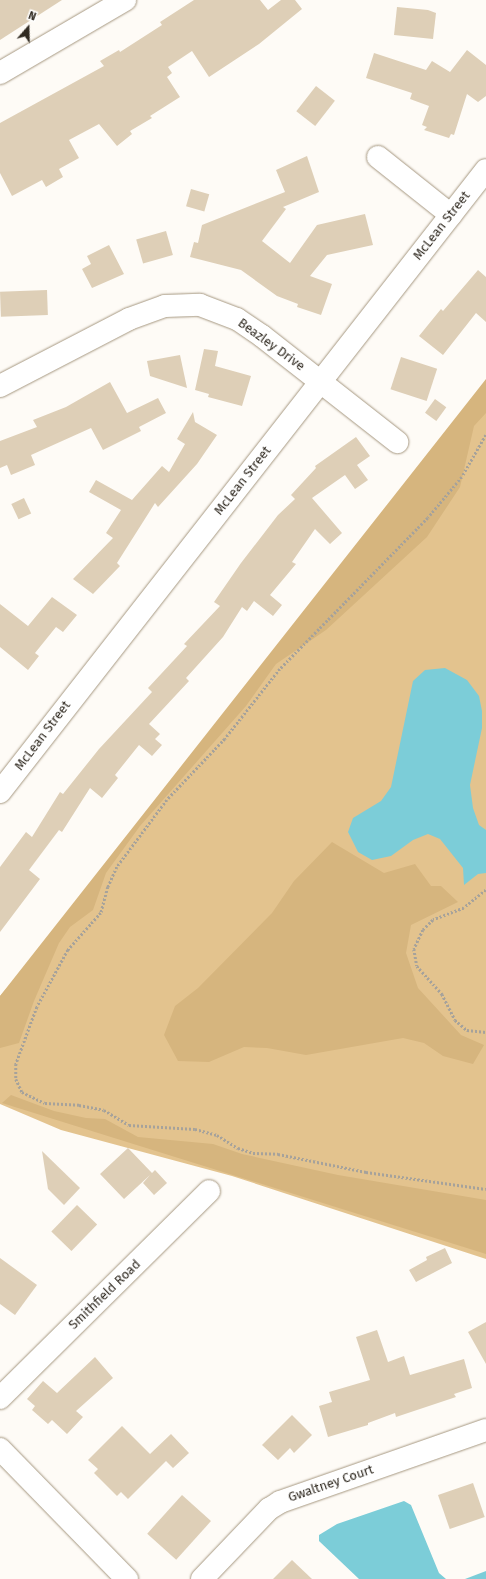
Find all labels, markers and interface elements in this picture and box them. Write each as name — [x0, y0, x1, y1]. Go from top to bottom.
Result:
north arrow — [8, 8, 48, 48]
text: N — [27, 9, 38, 24]
street label: McLean Street — [410, 189, 474, 263]
street label: Beazley Drive — [235, 316, 307, 374]
street label: McLean Street — [211, 444, 275, 518]
street label: McLean Street — [12, 698, 74, 774]
street label: Smithfield Road — [66, 1257, 144, 1333]
street label: Gwaltney Court — [286, 1462, 376, 1506]

